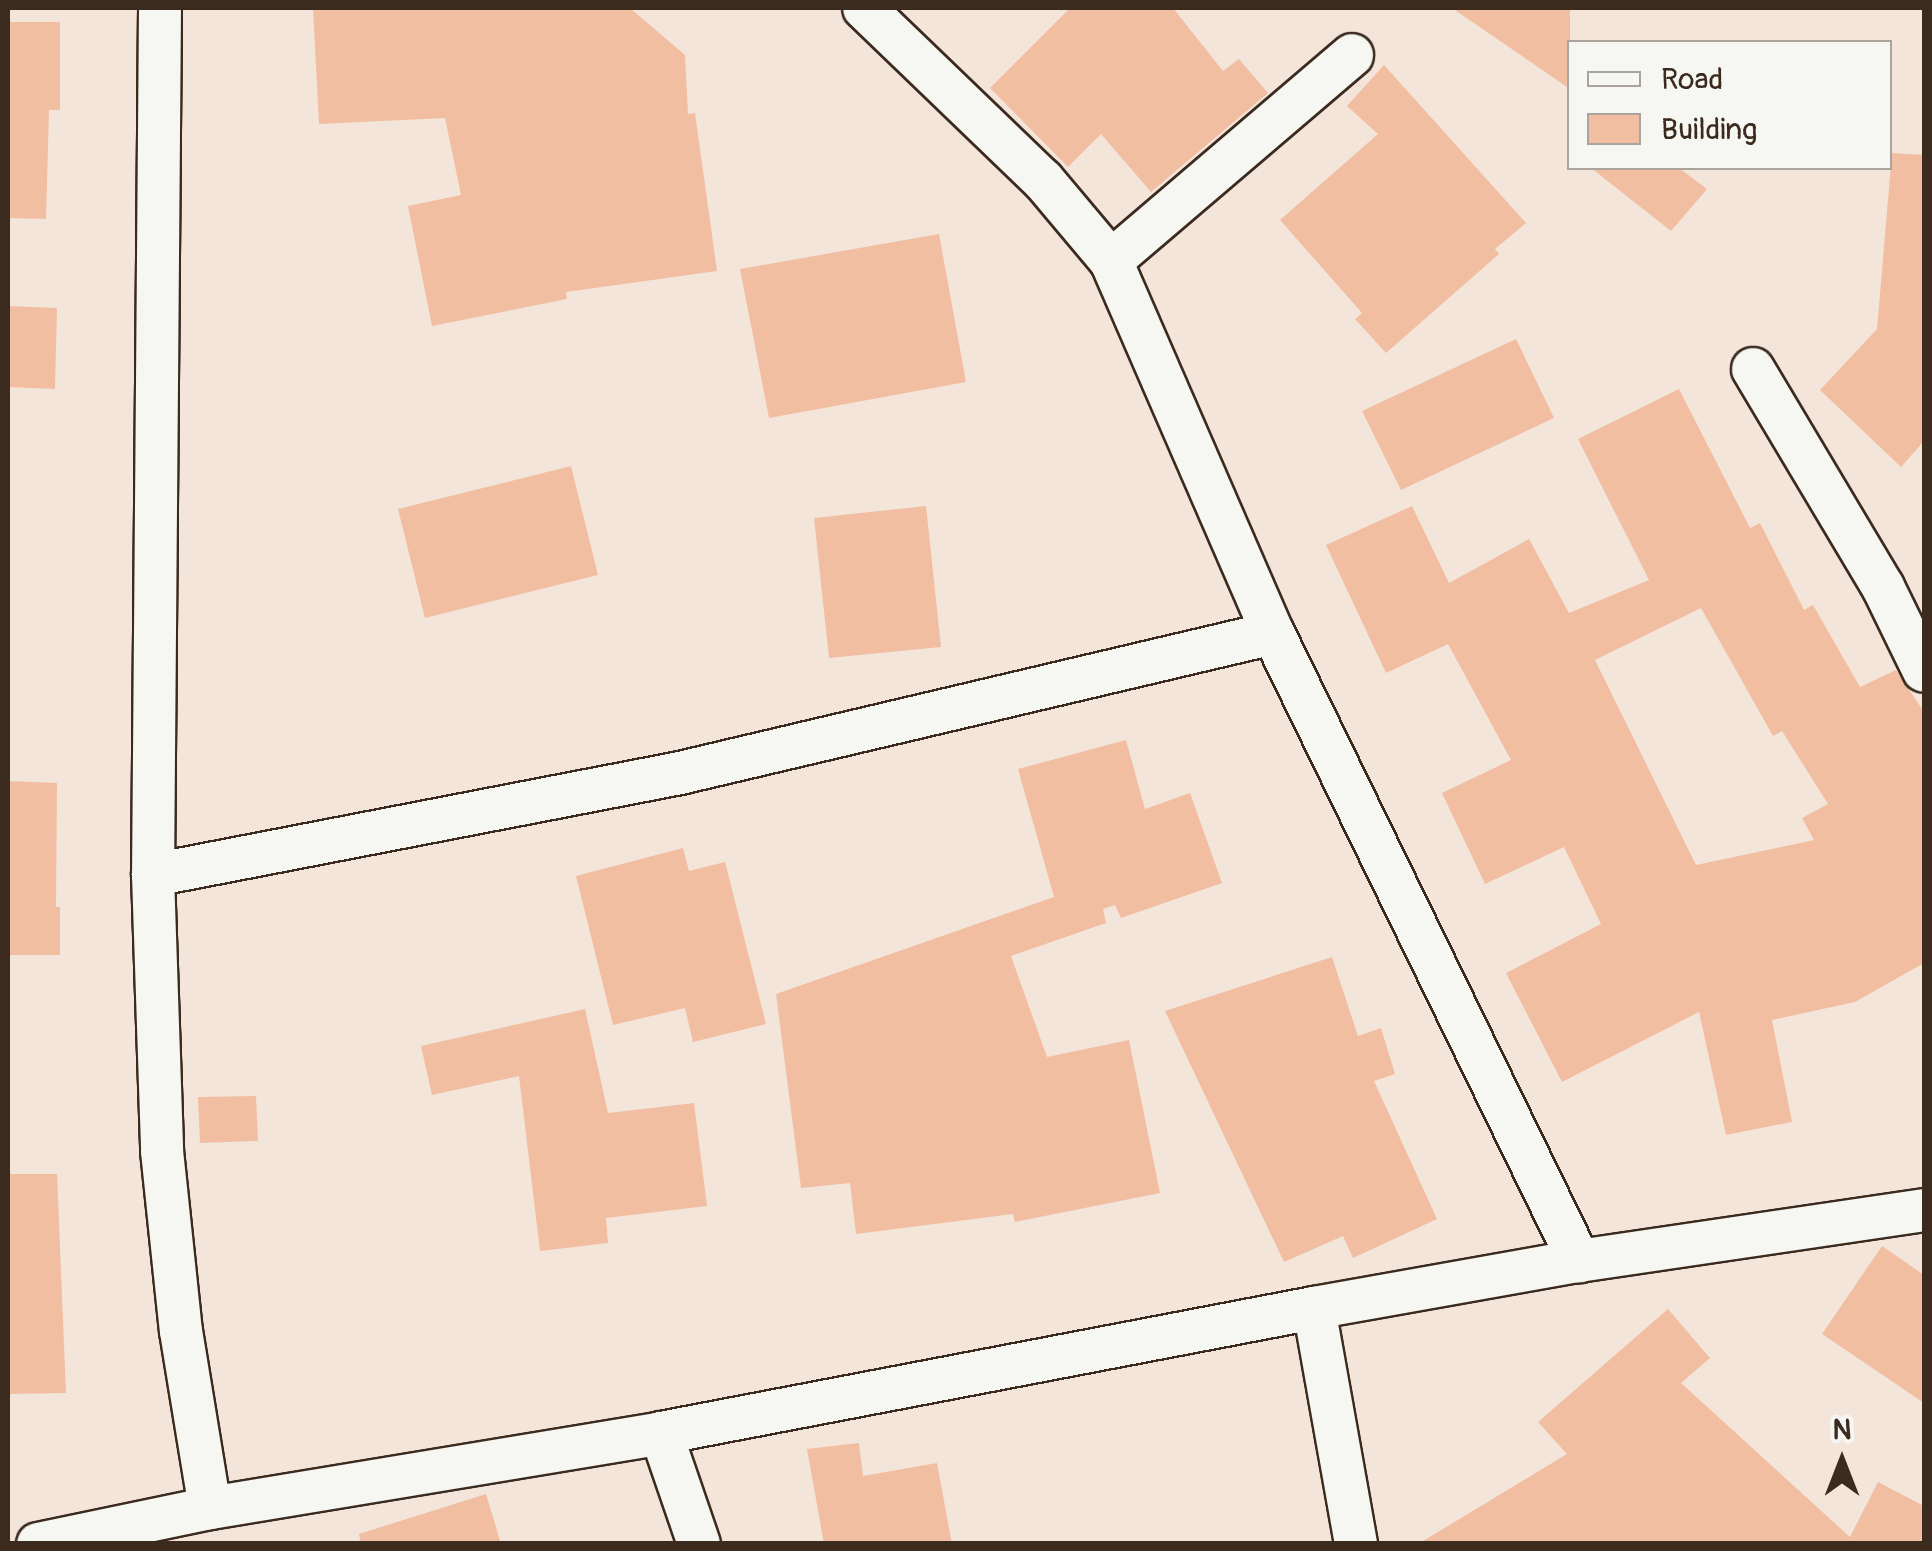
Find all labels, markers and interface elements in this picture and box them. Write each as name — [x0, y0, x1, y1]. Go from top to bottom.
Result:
legend — [1567, 40, 1892, 170]
text: Road — [1661, 61, 1723, 98]
text: Building — [1661, 111, 1757, 148]
north arrow — [1792, 1411, 1892, 1511]
text: N — [1833, 1413, 1851, 1448]

